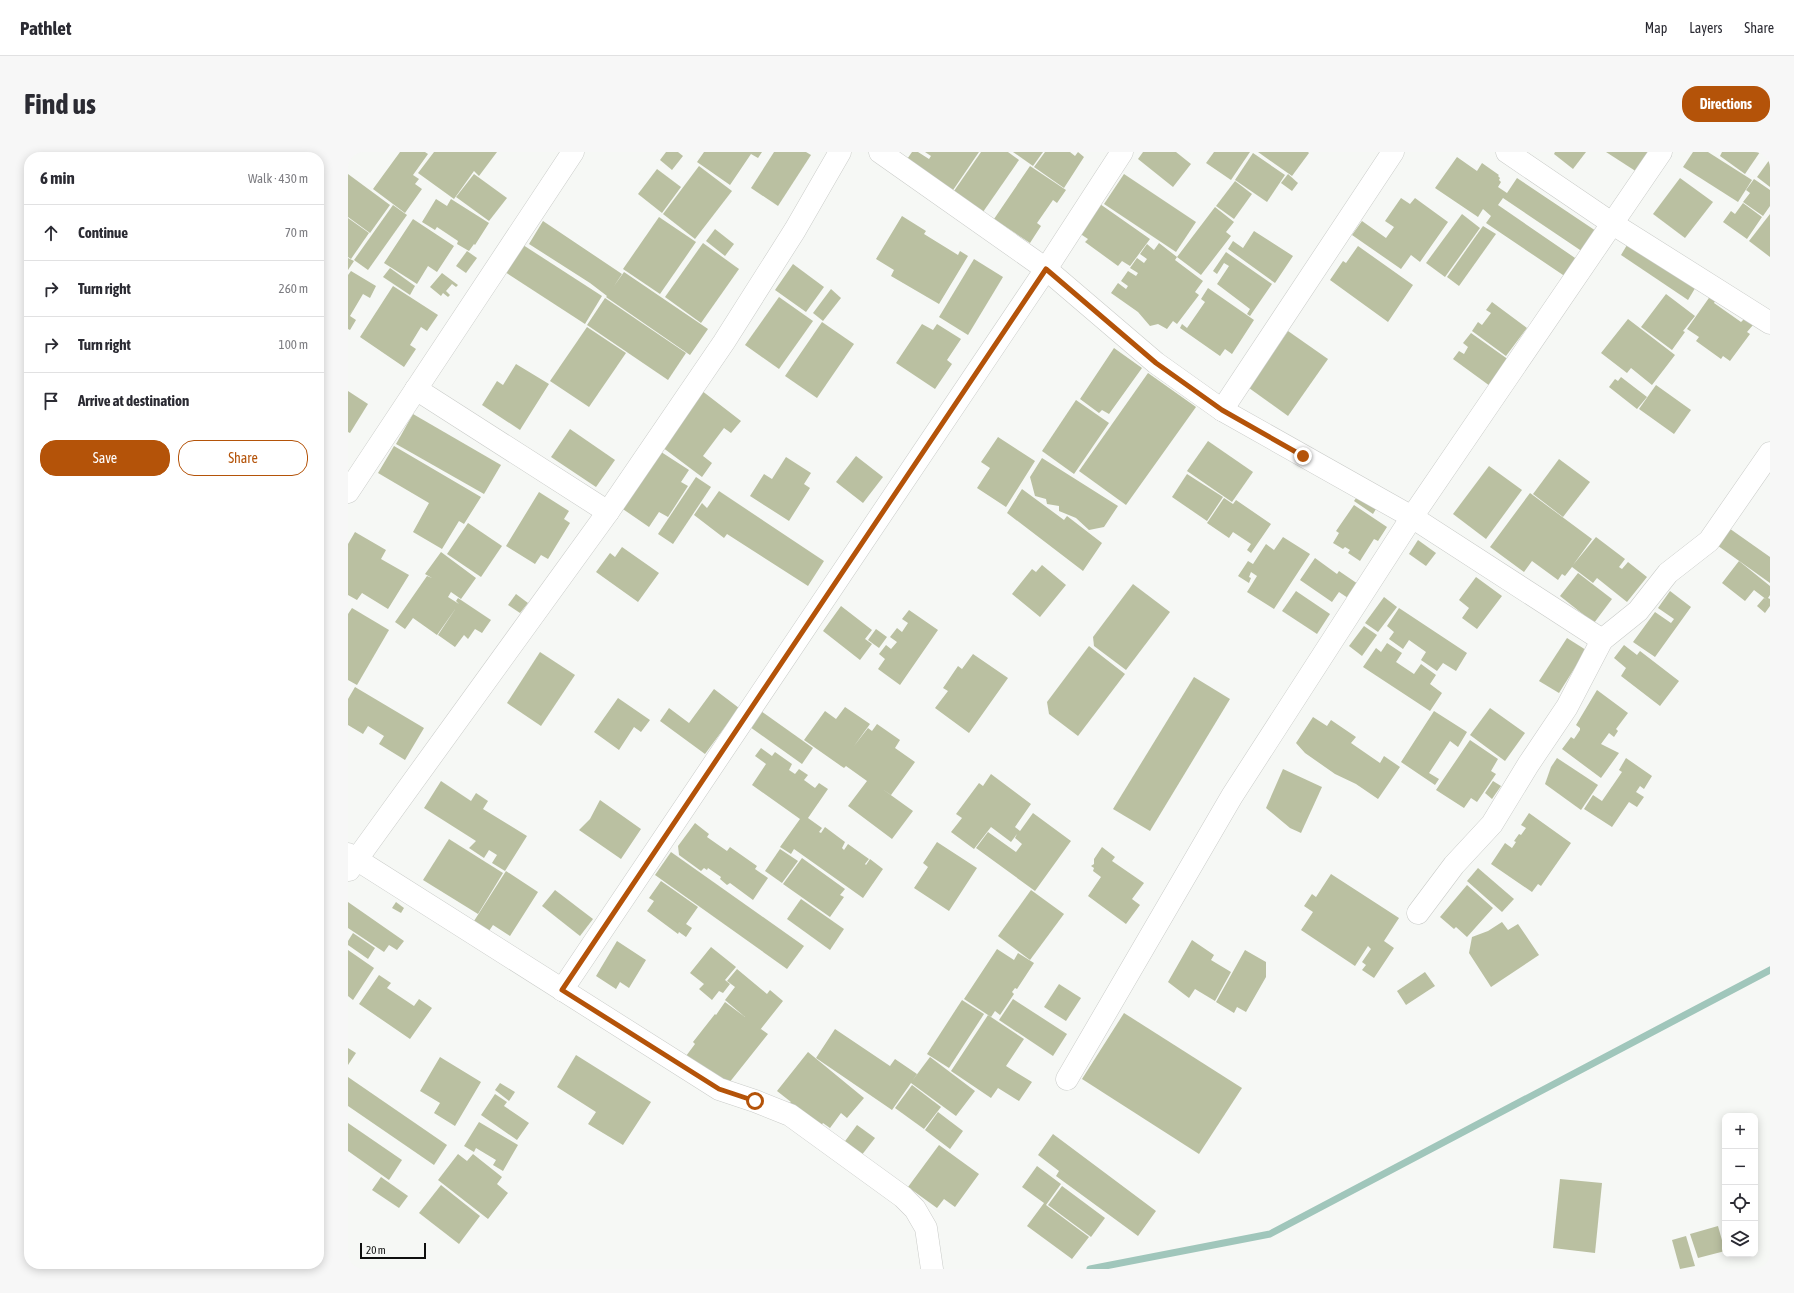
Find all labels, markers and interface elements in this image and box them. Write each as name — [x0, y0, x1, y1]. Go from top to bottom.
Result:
text: Pathlet — [20, 17, 71, 39]
text: Map — [1645, 20, 1667, 36]
text: Layers — [1689, 20, 1722, 36]
text: Share — [1744, 20, 1774, 36]
button: Directions — [1682, 86, 1770, 122]
text: Find us — [24, 88, 96, 120]
text: 6 min — [40, 168, 75, 188]
text: Walk · 430 m — [248, 171, 308, 186]
icon: ahead — [40, 222, 62, 244]
text: Continue — [78, 224, 128, 241]
text: 70 m — [285, 225, 308, 240]
icon: right — [40, 278, 62, 300]
text: Turn right — [78, 280, 131, 297]
text: 260 m — [279, 281, 308, 296]
icon: right — [40, 334, 62, 356]
text: Turn right — [78, 336, 131, 353]
text: 100 m — [279, 337, 308, 352]
icon: arrive — [40, 390, 62, 412]
text: Arrive at destination — [78, 392, 189, 409]
button: Save — [40, 440, 170, 476]
button: Share — [178, 440, 308, 476]
route end — [1294, 447, 1312, 465]
route start — [746, 1092, 764, 1110]
map controls — [1722, 1113, 1758, 1257]
button: + — [1722, 1113, 1758, 1149]
button: − — [1722, 1149, 1758, 1185]
button: locate — [1722, 1185, 1758, 1221]
button: layers — [1722, 1221, 1758, 1257]
scale bar — [360, 1241, 426, 1260]
text: 20 m — [366, 1244, 386, 1256]

